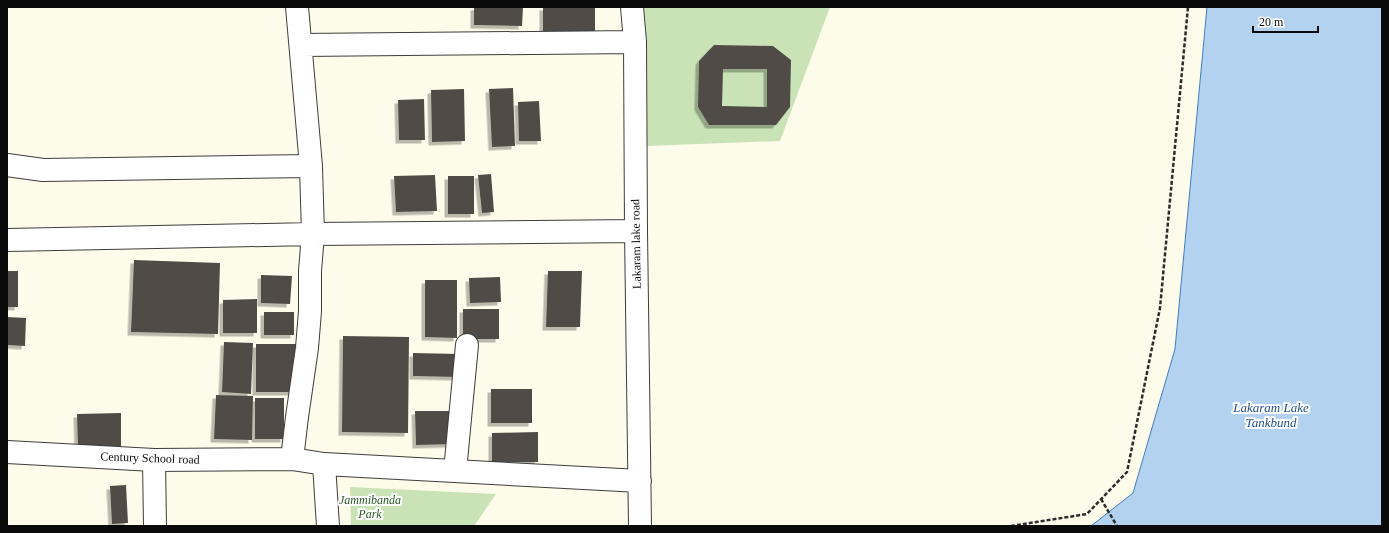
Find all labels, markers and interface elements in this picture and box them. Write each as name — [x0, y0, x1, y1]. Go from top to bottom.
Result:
scale bar — [1253, 8, 1318, 34]
text: 20 m — [1259, 15, 1284, 29]
street label: Lakaram lake road — [628, 199, 644, 289]
water label: Lakaram Lake Tankbund — [1232, 400, 1309, 430]
street label: Century School road — [100, 449, 200, 467]
park label: Jammibanda Park — [339, 493, 401, 521]

